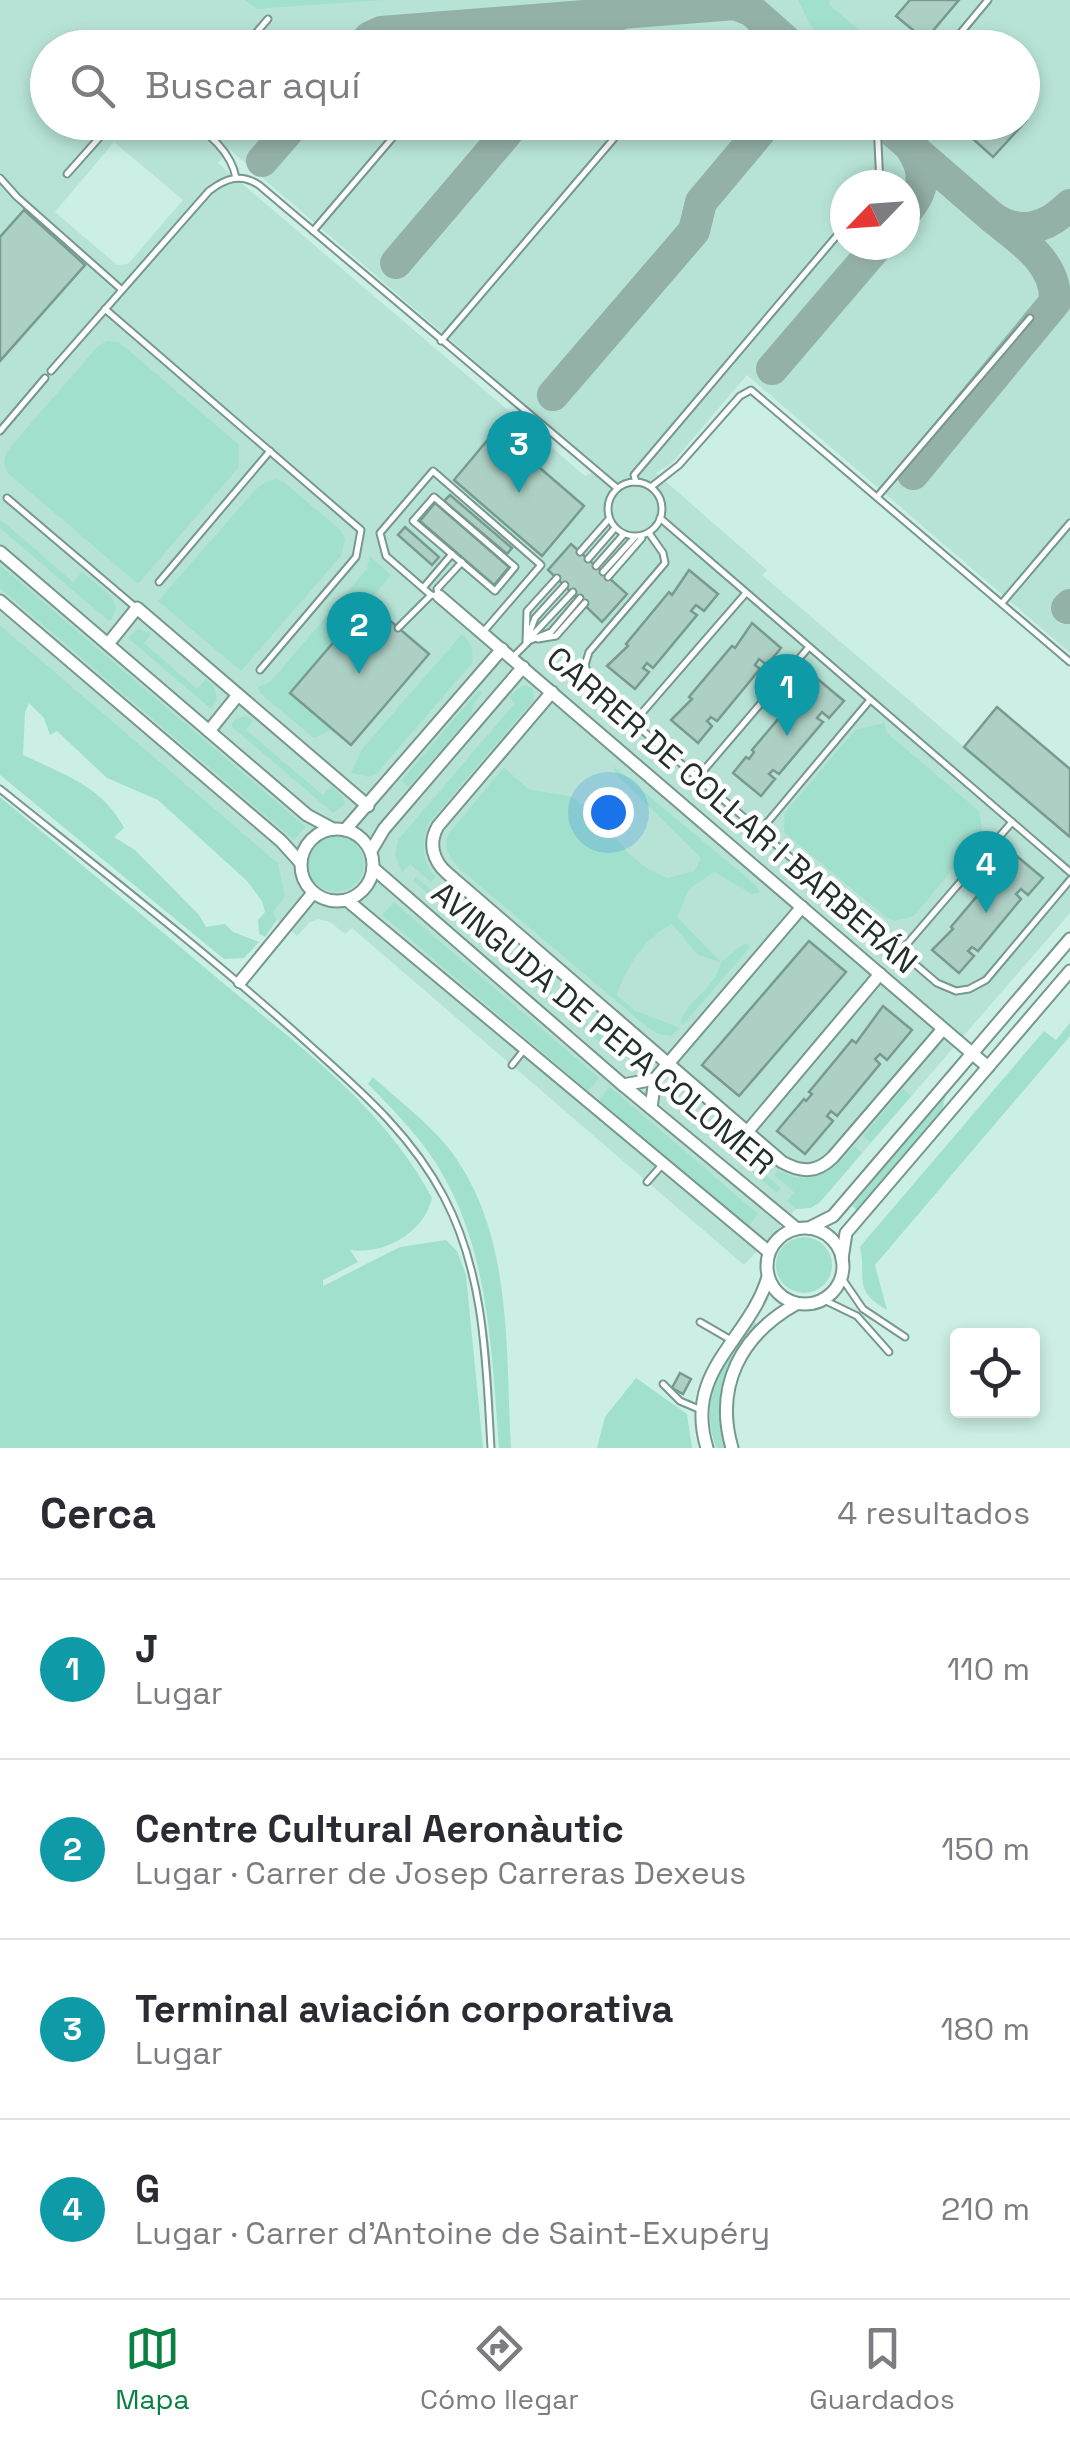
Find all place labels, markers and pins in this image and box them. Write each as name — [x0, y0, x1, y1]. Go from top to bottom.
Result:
pin: 3 — [486, 410, 552, 493]
pin: 2 — [326, 592, 392, 674]
pin: 1 — [754, 654, 820, 736]
pin: 4 — [954, 830, 1018, 913]

